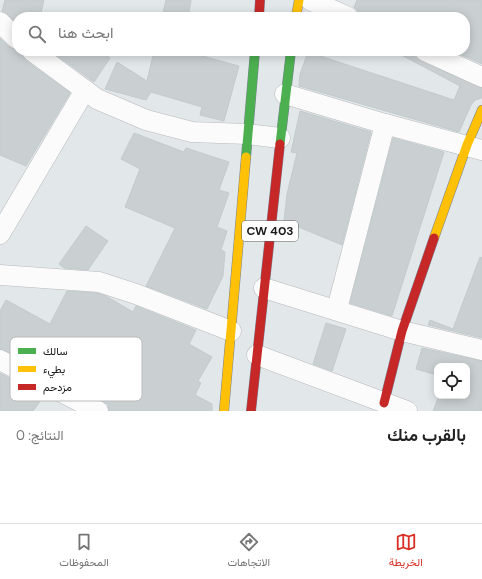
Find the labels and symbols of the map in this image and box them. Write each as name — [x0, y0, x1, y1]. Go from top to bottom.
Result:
road number: CW 403 — [242, 221, 298, 241]
legend — [10, 337, 142, 401]
text: سالك — [43, 344, 68, 358]
text: بطيء — [43, 362, 65, 379]
text: مزدحم — [43, 380, 72, 395]

